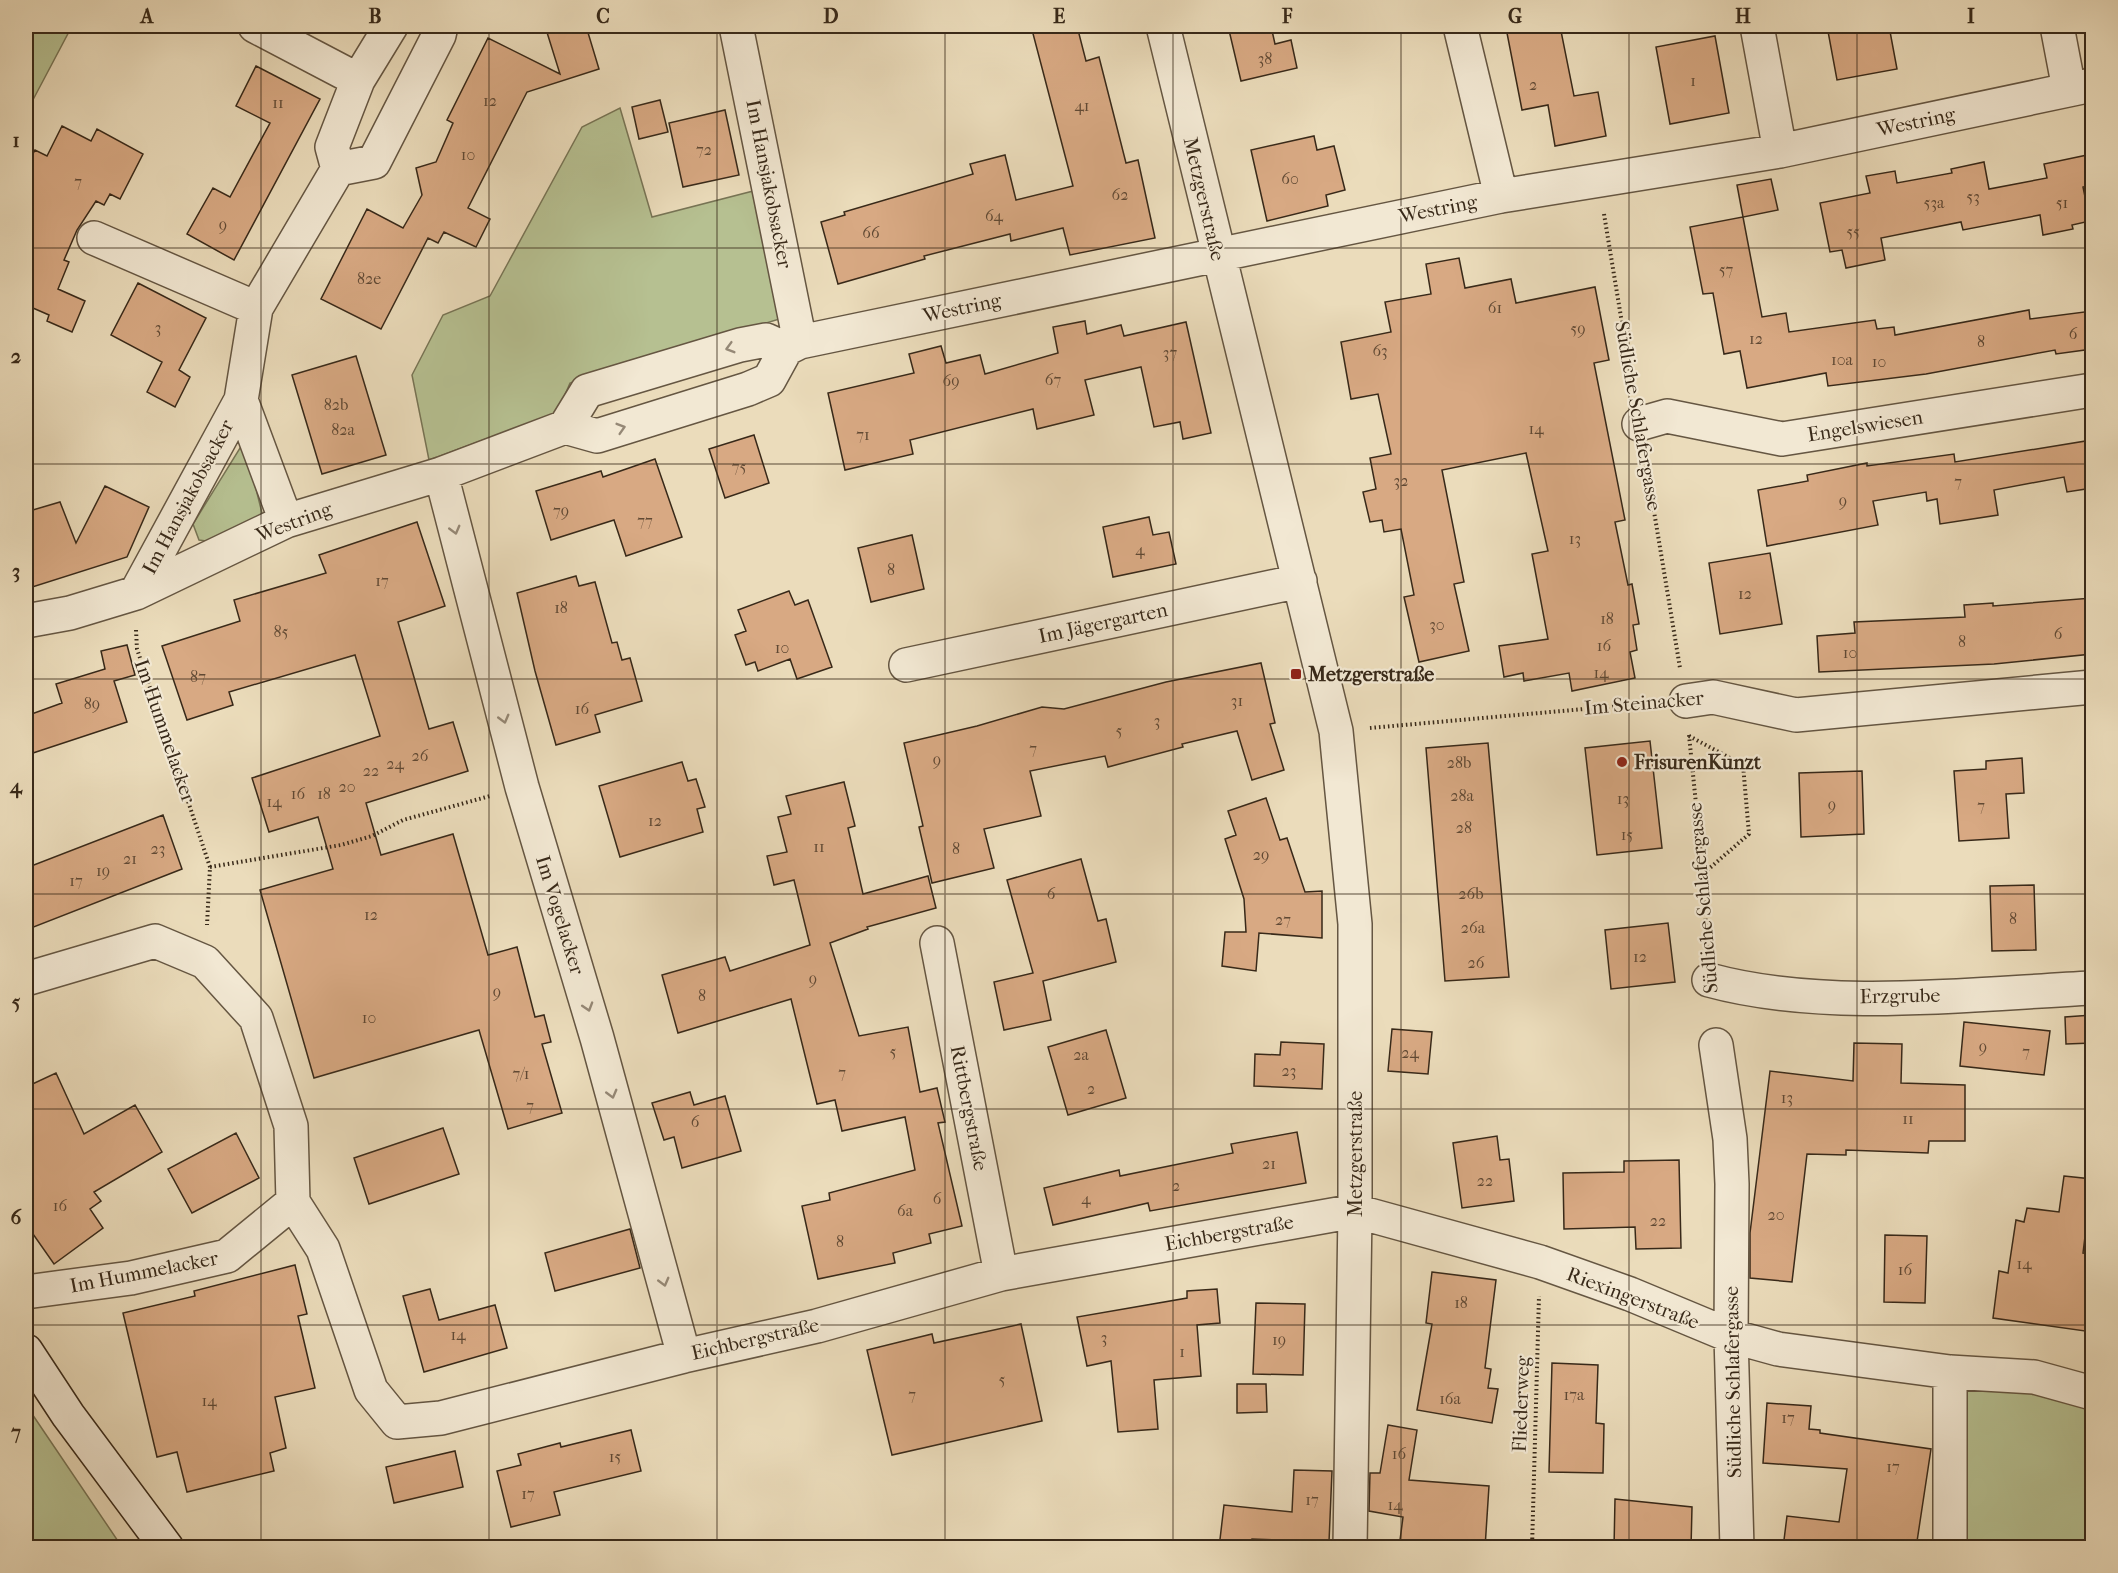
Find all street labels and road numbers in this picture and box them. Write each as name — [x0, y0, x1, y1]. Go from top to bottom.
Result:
street label: Im Hansjakobsacker — [741, 98, 797, 271]
street label: Westring — [1874, 102, 1958, 142]
street label: Metzgerstraße — [1179, 135, 1229, 263]
street label: Westring — [1396, 190, 1479, 228]
street label: Westring — [920, 288, 1004, 328]
street label: Südliche Schlafergasse — [1610, 319, 1666, 513]
street label: Engelswiesen — [1806, 405, 1925, 446]
street label: Im Hansjakobsacker — [138, 415, 239, 578]
street label: Westring — [252, 497, 335, 547]
street label: Im Jägergarten — [1036, 598, 1170, 648]
street label: Im Hummelacker — [130, 656, 201, 806]
street label: Im Steinacker — [1583, 686, 1705, 720]
street label: Südliche Schlafergasse — [1683, 801, 1723, 995]
street label: Im Vogelacker — [531, 853, 589, 978]
street label: Erzgrube — [1860, 984, 1941, 1008]
street label: Rittbergstraße — [946, 1043, 992, 1173]
street label: Metzgerstraße — [1344, 1091, 1367, 1217]
street label: Eichbergstraße — [1163, 1210, 1295, 1256]
street label: Im Hummelacker — [68, 1246, 221, 1298]
street label: Riexingerstraße — [1563, 1262, 1703, 1334]
street label: Südliche Schlafergasse — [1720, 1286, 1746, 1478]
street label: Eichbergstraße — [689, 1313, 821, 1365]
street label: Fliederweg — [1508, 1355, 1534, 1453]

